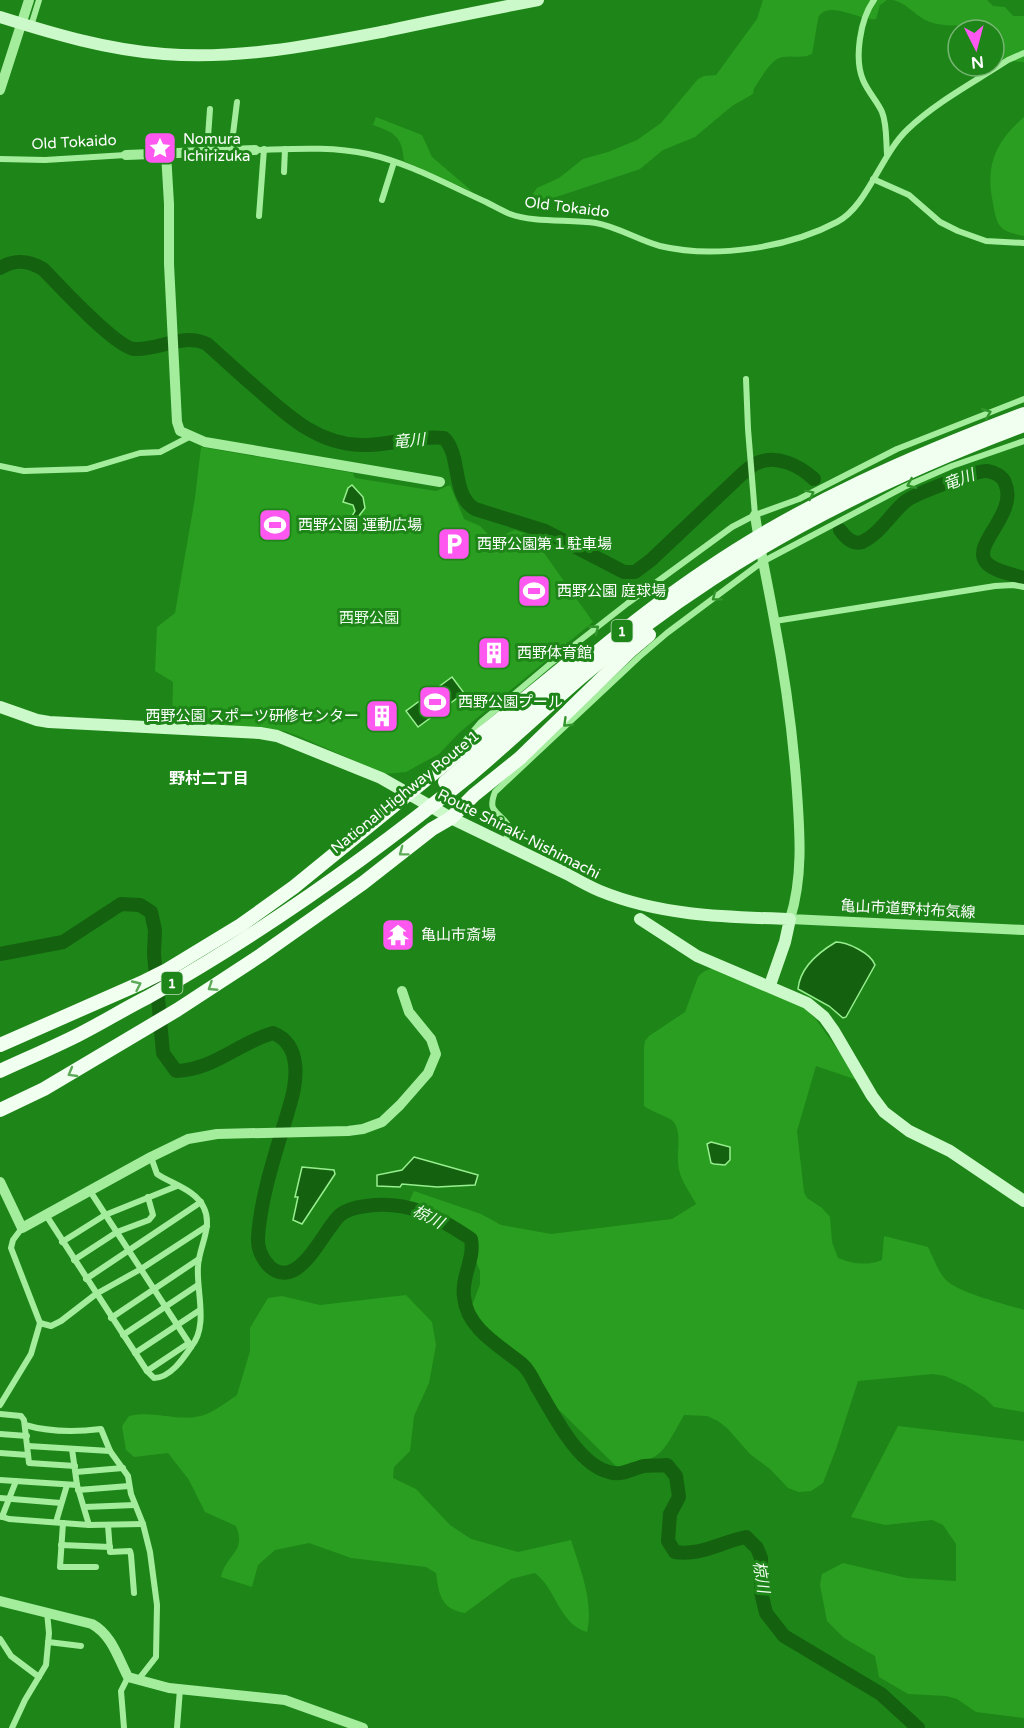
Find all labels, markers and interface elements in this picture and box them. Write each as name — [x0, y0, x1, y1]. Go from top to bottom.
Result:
north arrow — [946, 18, 1006, 78]
text: N — [970, 51, 985, 73]
place icon: Nomura Ichirizuka — [142, 130, 178, 166]
place label: Nomura Ichirizuka — [183, 130, 250, 165]
street label: Old Tokaido — [31, 131, 117, 153]
street label: Old Tokaido — [524, 193, 610, 221]
one-way arrow — [981, 408, 992, 420]
water label: 竜川 — [392, 429, 428, 452]
water label: 竜川 — [940, 464, 979, 495]
one-way arrow — [906, 477, 917, 489]
one-way arrow — [803, 489, 814, 501]
sports icon: 西野公園 運動広場 — [257, 507, 293, 543]
place label: 西野公園 運動広場 — [298, 516, 422, 534]
parking icon: 西野公園第１駐車場 — [436, 526, 472, 562]
place label: 西野公園第１駐車場 — [477, 535, 612, 553]
sports icon: 西野公園 庭球場 — [516, 573, 552, 609]
place label: 西野公園 庭球場 — [557, 582, 666, 600]
one-way arrow — [711, 590, 722, 601]
park label: 西野公園 — [339, 609, 399, 627]
road number: 1 — [612, 620, 632, 642]
one-way arrow — [588, 625, 599, 636]
building icon: 西野体育館 — [476, 635, 512, 671]
place label: 西野体育館 — [517, 644, 592, 662]
sports icon: 西野公園プール — [417, 684, 453, 720]
place label: 西野公園プール — [458, 693, 563, 711]
building icon: 西野公園 スポーツ研修センター — [364, 698, 400, 734]
place label: 西野公園 スポーツ研修センター — [145, 707, 359, 725]
one-way arrow — [564, 716, 575, 727]
street label: National Highway Route 1 — [327, 727, 483, 857]
district label: 野村二丁目 — [169, 769, 249, 789]
street label: Route Shiraki-Nishimachi — [435, 785, 603, 883]
one-way arrow — [399, 844, 410, 855]
street label: 亀山市道野村布気線 — [840, 896, 976, 922]
temple icon: 亀山市斎場 — [380, 917, 416, 953]
place label: 亀山市斎場 — [421, 926, 496, 944]
road number: 1 — [162, 972, 182, 994]
one-way arrow — [131, 980, 142, 992]
one-way arrow — [207, 980, 218, 991]
one-way arrow — [67, 1066, 78, 1078]
water label: 椋川 — [409, 1201, 449, 1234]
water label: 椋川 — [749, 1560, 774, 1596]

